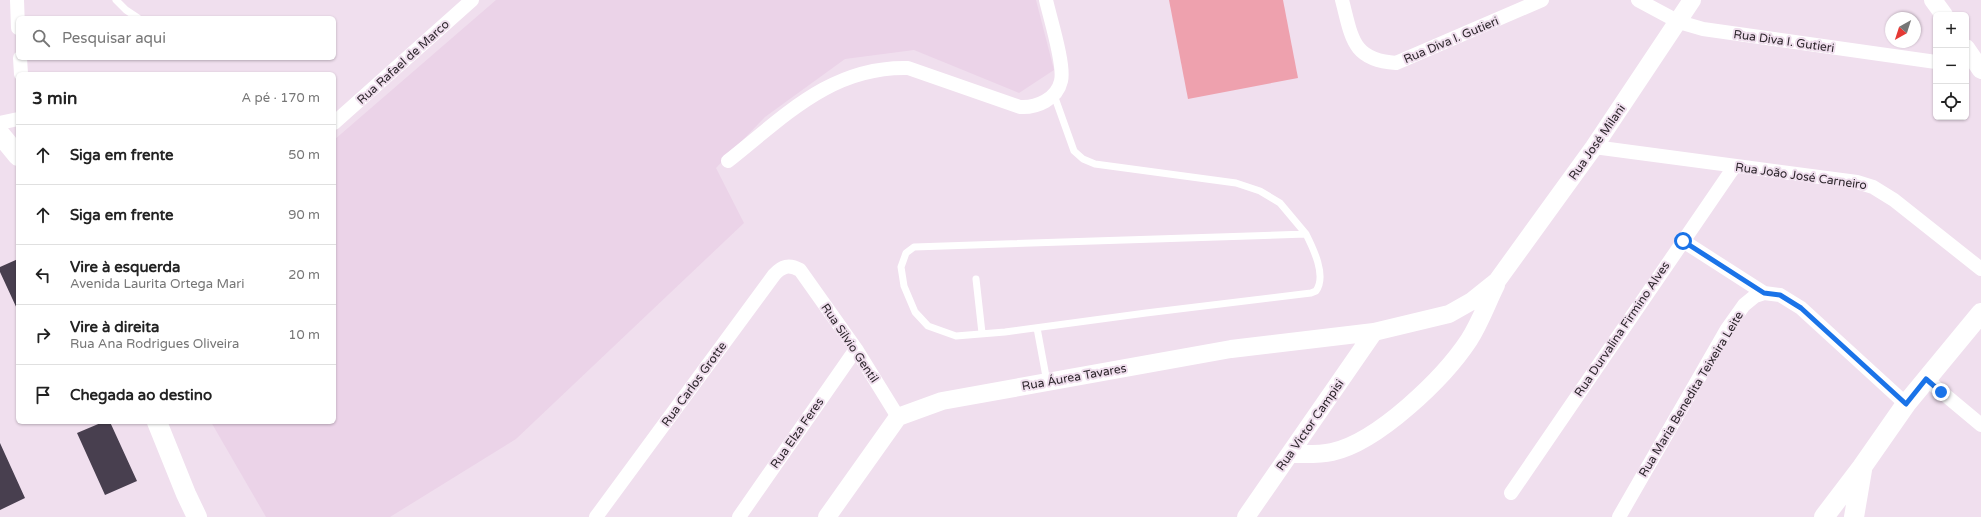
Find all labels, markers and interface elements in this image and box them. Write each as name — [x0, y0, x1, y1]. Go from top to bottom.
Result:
north arrow — [1885, 12, 1921, 48]
map controls — [1933, 12, 1969, 120]
button: + — [1933, 12, 1969, 48]
street label: Rua Diva I. Gutieri — [1401, 14, 1501, 66]
search box — [16, 16, 336, 60]
street label: Rua Rafael de Marco — [354, 17, 452, 107]
icon: search — [30, 27, 52, 49]
street label: Rua Diva I. Gutieri — [1733, 27, 1835, 55]
text: Pesquisar aqui — [62, 29, 166, 47]
button: − — [1933, 48, 1969, 84]
button: locate — [1933, 84, 1969, 120]
text: 3 min — [32, 88, 77, 109]
text: A pé · 170 m — [241, 90, 320, 106]
street label: Rua José Milani — [1566, 102, 1628, 182]
icon: ahead — [32, 144, 54, 166]
text: Siga em frente — [70, 146, 174, 164]
text: 50 m — [288, 147, 320, 163]
street label: Rua João José Carneiro — [1734, 160, 1868, 192]
icon: ahead — [32, 204, 54, 226]
text: Siga em frente — [70, 206, 174, 224]
text: 90 m — [288, 207, 320, 223]
route start — [1674, 232, 1692, 250]
text: Vire à esquerda — [70, 258, 180, 276]
street label: Rua Durvalina Firmino Alves — [1571, 259, 1673, 399]
icon: left — [32, 264, 54, 286]
text: 20 m — [288, 267, 320, 283]
text: Avenida Laurita Ortega Mari — [70, 276, 245, 292]
street label: Rua Silvio Gentil — [818, 301, 882, 385]
street label: Rua Maria Benedita Teixeira Leite — [1636, 309, 1746, 479]
text: Vire à direita — [70, 318, 159, 336]
icon: right — [32, 324, 54, 346]
text: 10 m — [288, 327, 320, 343]
text: Rua Ana Rodrigues Oliveira — [70, 336, 239, 352]
street label: Rua Carlos Grotte — [659, 339, 730, 429]
street label: Rua Áurea Tavares — [1021, 361, 1128, 393]
street label: Rua Victor Campisi — [1273, 377, 1347, 473]
route end — [1932, 383, 1950, 401]
icon: arrive — [32, 384, 54, 406]
text: Chegada ao destino — [70, 386, 212, 404]
street label: Rua Elza Feres — [768, 395, 827, 471]

